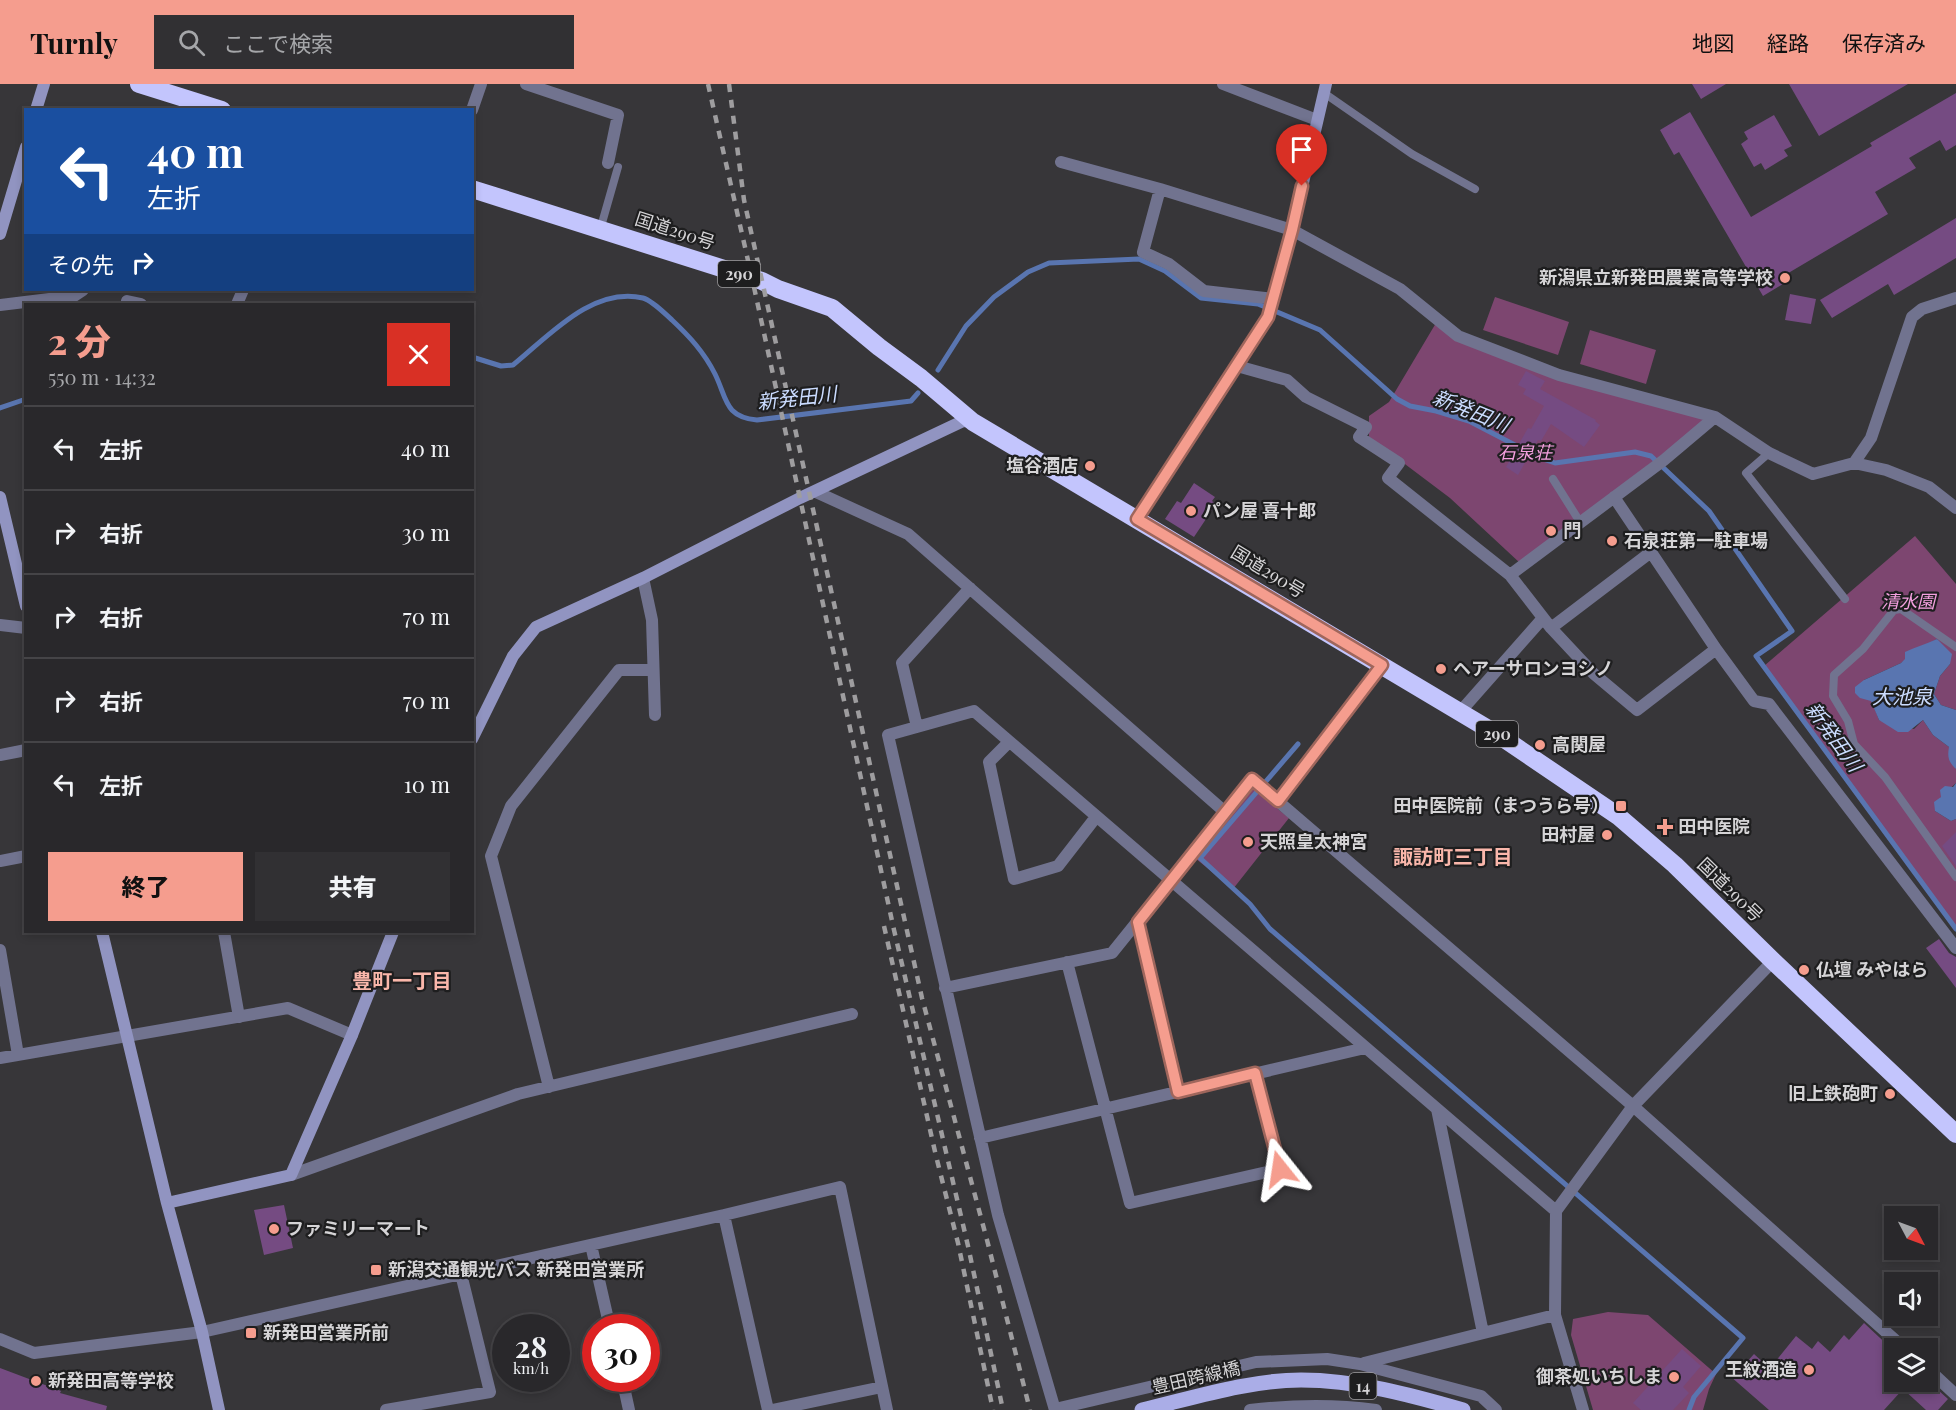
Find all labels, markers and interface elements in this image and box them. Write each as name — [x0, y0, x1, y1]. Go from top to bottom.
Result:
search box — [154, 15, 574, 69]
text: Turnly — [30, 24, 118, 61]
icon: search — [175, 26, 208, 59]
text: ここで検索 — [223, 28, 333, 58]
text: 地図 — [1692, 28, 1734, 56]
text: 経路 — [1767, 28, 1809, 56]
text: 保存済み — [1842, 28, 1926, 56]
text: 40 m — [147, 123, 244, 179]
pin — [1276, 124, 1327, 186]
icon: left — [48, 132, 126, 210]
icon: arrive — [1285, 133, 1318, 166]
text: 左折 — [147, 179, 201, 215]
street label: 国道290号 — [632, 206, 718, 254]
icon: right — [126, 246, 159, 279]
text: その先 — [48, 249, 114, 279]
road number: 290 — [718, 261, 760, 287]
place label: 新潟県立新発田農業高等学校 — [1539, 265, 1773, 289]
marker: 新潟県立新発田農業高等学校 — [1778, 271, 1792, 285]
text: 2 分 — [48, 316, 111, 364]
button: close — [387, 323, 450, 386]
text: 550 m · 14:32 — [48, 363, 156, 390]
water label: 新発田川 — [756, 379, 840, 414]
water label: 新発田川 — [1429, 382, 1516, 438]
icon: left — [48, 432, 81, 465]
text: 40 m — [401, 433, 450, 463]
text: 左折 — [99, 434, 143, 464]
park label: 石泉荘 — [1498, 440, 1555, 464]
place label: 塩谷酒店 — [1006, 453, 1078, 477]
marker: 塩谷酒店 — [1083, 459, 1097, 473]
place label: パン屋 喜十郎 — [1203, 498, 1316, 522]
marker: パン屋 喜十郎 — [1184, 504, 1198, 518]
icon: right — [48, 516, 81, 549]
text: 30 m — [402, 517, 450, 547]
text: 右折 — [99, 518, 143, 548]
place label: 門 — [1563, 518, 1581, 542]
marker: 門 — [1544, 524, 1558, 538]
place label: 石泉荘第一駐車場 — [1624, 528, 1768, 552]
marker: 石泉荘第一駐車場 — [1605, 534, 1619, 548]
street label: 国道290号 — [1227, 540, 1310, 603]
park label: 清水園 — [1881, 589, 1938, 613]
icon: right — [48, 600, 81, 633]
text: 70 m — [403, 601, 450, 631]
text: 右折 — [99, 602, 143, 632]
place label: ヘアーサロンヨシノ — [1453, 656, 1614, 680]
marker: ヘアーサロンヨシノ — [1434, 662, 1448, 676]
water label: 大池泉 — [1872, 682, 1933, 709]
icon: right — [48, 684, 81, 717]
text: 70 m — [403, 685, 450, 715]
text: 右折 — [99, 686, 143, 716]
water label: 新発田川 — [1801, 696, 1871, 778]
road number: 290 — [1476, 721, 1518, 747]
place label: 高関屋 — [1552, 732, 1606, 756]
marker: 高関屋 — [1533, 738, 1547, 752]
icon: left — [48, 768, 81, 801]
text: 10 m — [404, 769, 450, 799]
text: 左折 — [99, 770, 143, 800]
place label: 田中医院前（まつうら号） — [1393, 793, 1609, 817]
marker: 田中医院前（まつうら号） — [1614, 799, 1628, 813]
place label: 田中医院 — [1678, 814, 1750, 838]
marker: 田中医院 — [1656, 818, 1674, 836]
place label: 田村屋 — [1541, 822, 1595, 846]
marker: 田村屋 — [1600, 828, 1614, 842]
place label: 天照皇太神宮 — [1260, 829, 1368, 853]
marker: 天照皇太神宮 — [1241, 835, 1255, 849]
district label: 諏訪町三丁目 — [1393, 842, 1513, 869]
button: 終了 — [48, 852, 243, 921]
button: 共有 — [255, 852, 450, 921]
street label: 国道290号 — [1693, 852, 1769, 927]
place label: 仏壇 みやはら — [1816, 957, 1928, 981]
marker: 仏壇 みやはら — [1797, 963, 1811, 977]
district label: 豊町一丁目 — [352, 966, 452, 993]
place label: 旧上鉄砲町 — [1788, 1081, 1878, 1105]
marker: 旧上鉄砲町 — [1883, 1087, 1897, 1101]
position arrow — [1248, 1137, 1312, 1201]
north arrow — [1884, 1206, 1938, 1260]
map controls — [1884, 1206, 1938, 1392]
place label: ファミリーマート — [286, 1216, 430, 1240]
marker: ファミリーマート — [267, 1222, 281, 1236]
place label: 新潟交通観光バス 新発田営業所 — [388, 1257, 644, 1281]
marker: 新潟交通観光バス 新発田営業所 — [369, 1263, 383, 1277]
button: sound — [1884, 1272, 1938, 1326]
speed limit sign: 30 — [582, 1314, 660, 1392]
place label: 新発田営業所前 — [263, 1320, 389, 1344]
marker: 新発田営業所前 — [244, 1326, 258, 1340]
text: 28 — [515, 1326, 547, 1366]
button: layers — [1884, 1338, 1938, 1392]
street label: 豊田跨線橋 — [1149, 1355, 1242, 1399]
place label: 王紋酒造 — [1725, 1357, 1797, 1381]
text: km/h — [513, 1358, 549, 1378]
marker: 王紋酒造 — [1802, 1363, 1816, 1377]
place label: 御茶処いちしま — [1535, 1364, 1662, 1388]
place label: 新発田高等学校 — [48, 1368, 174, 1392]
marker: 御茶処いちしま — [1667, 1370, 1681, 1384]
road number: 14 — [1350, 1373, 1376, 1399]
marker: 新発田高等学校 — [29, 1374, 43, 1388]

